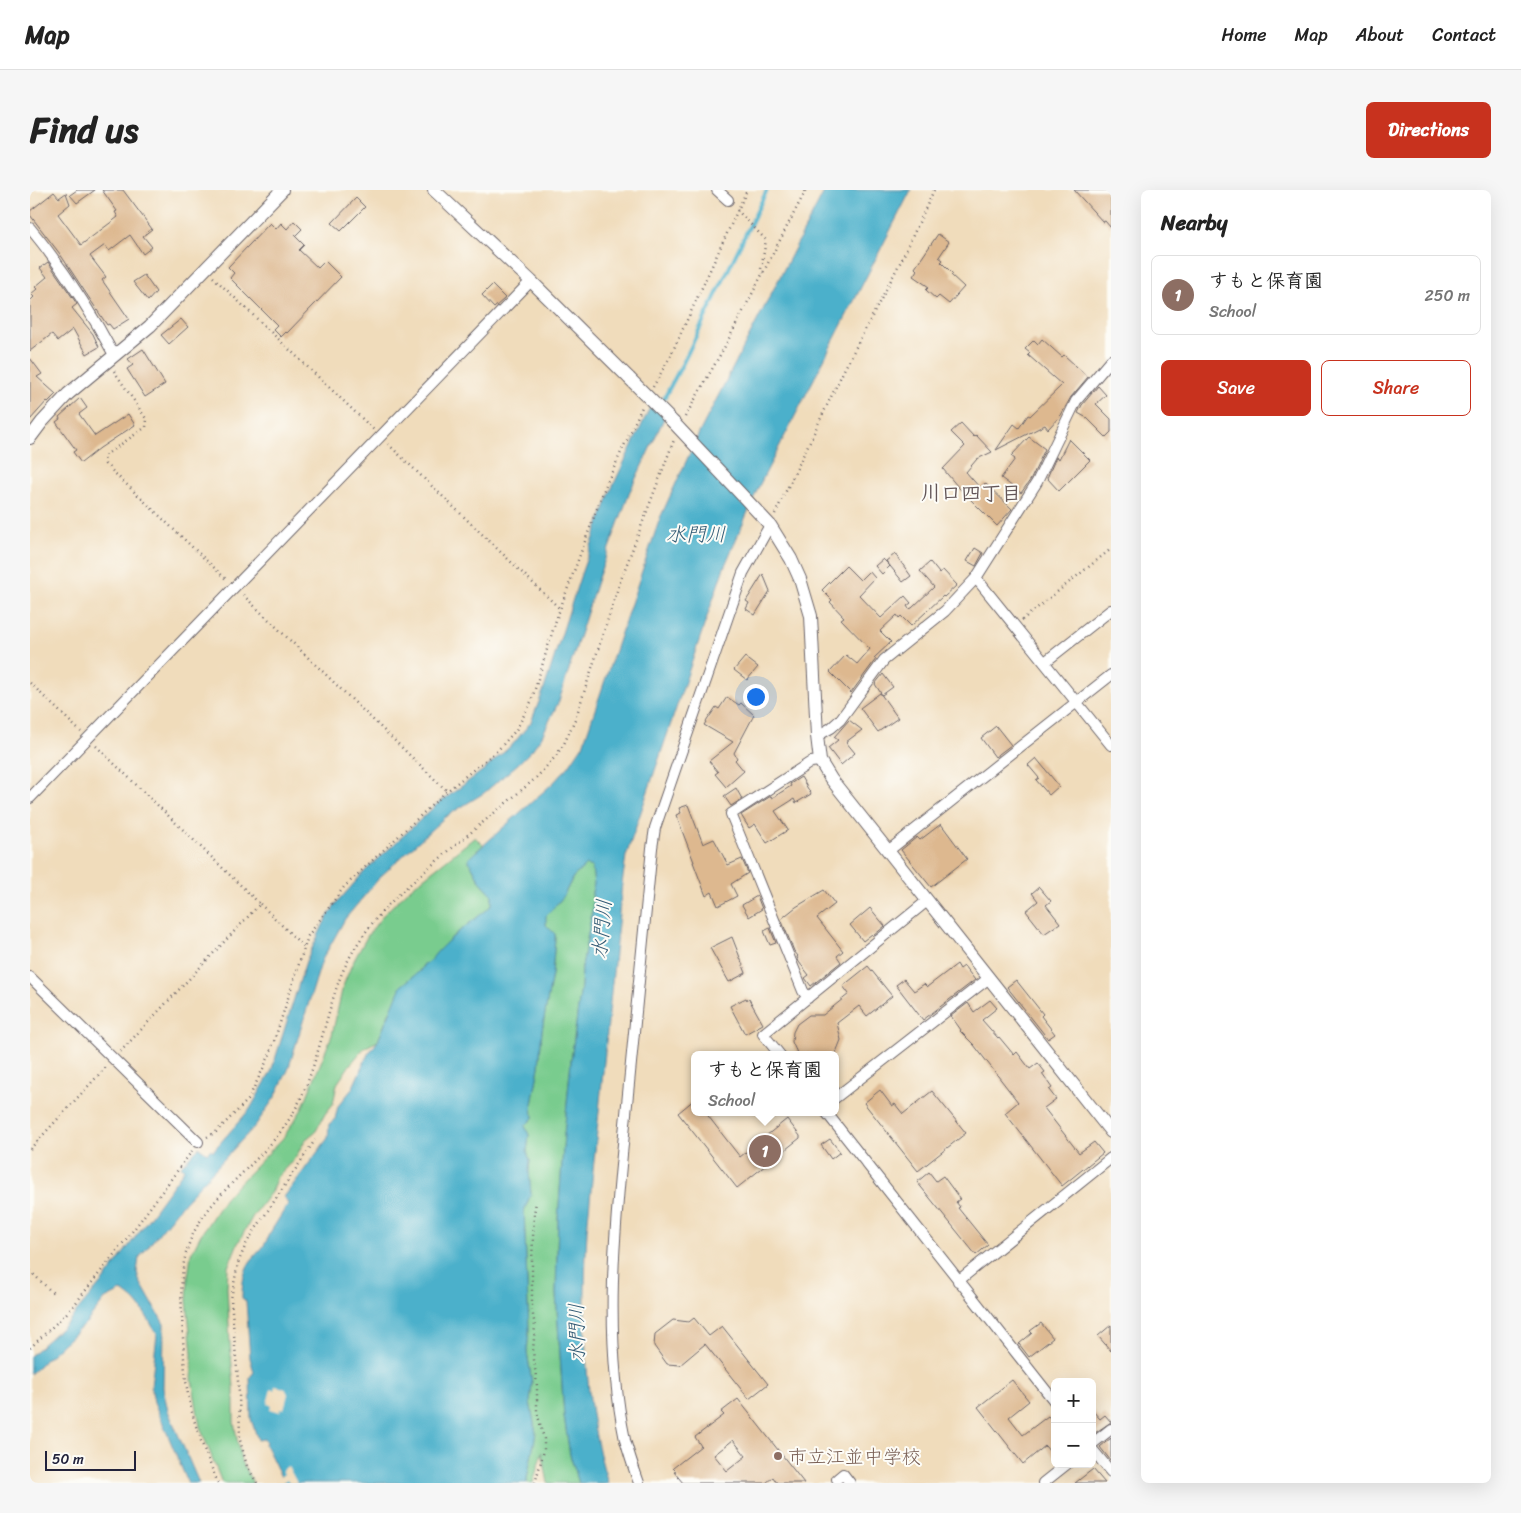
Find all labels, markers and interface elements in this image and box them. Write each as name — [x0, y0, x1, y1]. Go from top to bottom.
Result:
text: Map — [25, 14, 69, 56]
text: Home — [1222, 19, 1267, 51]
text: Map — [1295, 19, 1328, 51]
text: About — [1356, 19, 1404, 51]
text: Contact — [1432, 19, 1496, 51]
text: Find us — [30, 99, 138, 161]
button: Directions — [1366, 102, 1491, 158]
text: Nearby — [1161, 204, 1227, 242]
text: すもと保育園 — [1209, 264, 1323, 297]
text: 1 — [1175, 281, 1181, 310]
text: 250 m — [1424, 281, 1470, 310]
text: School — [1209, 297, 1256, 326]
button: Save — [1161, 360, 1311, 416]
button: Share — [1321, 360, 1471, 416]
district label: 川口四丁目 — [921, 476, 1021, 511]
water label: 水門川 — [666, 517, 726, 552]
your location — [743, 684, 769, 710]
water label: 水門川 — [582, 898, 622, 960]
popup — [691, 1051, 839, 1116]
text: すもと保育園 — [708, 1053, 822, 1086]
text: School — [708, 1086, 755, 1115]
pin: 1 — [749, 1132, 781, 1170]
water label: 水門川 — [559, 1303, 595, 1363]
map controls — [1051, 1378, 1096, 1468]
button: + — [1051, 1378, 1096, 1423]
button: − — [1051, 1423, 1096, 1468]
place label: 市立江並中学校 — [788, 1440, 921, 1473]
text: 50 m — [52, 1447, 84, 1472]
scale bar — [45, 1448, 136, 1471]
marker: 市立江並中学校 — [772, 1450, 784, 1462]

